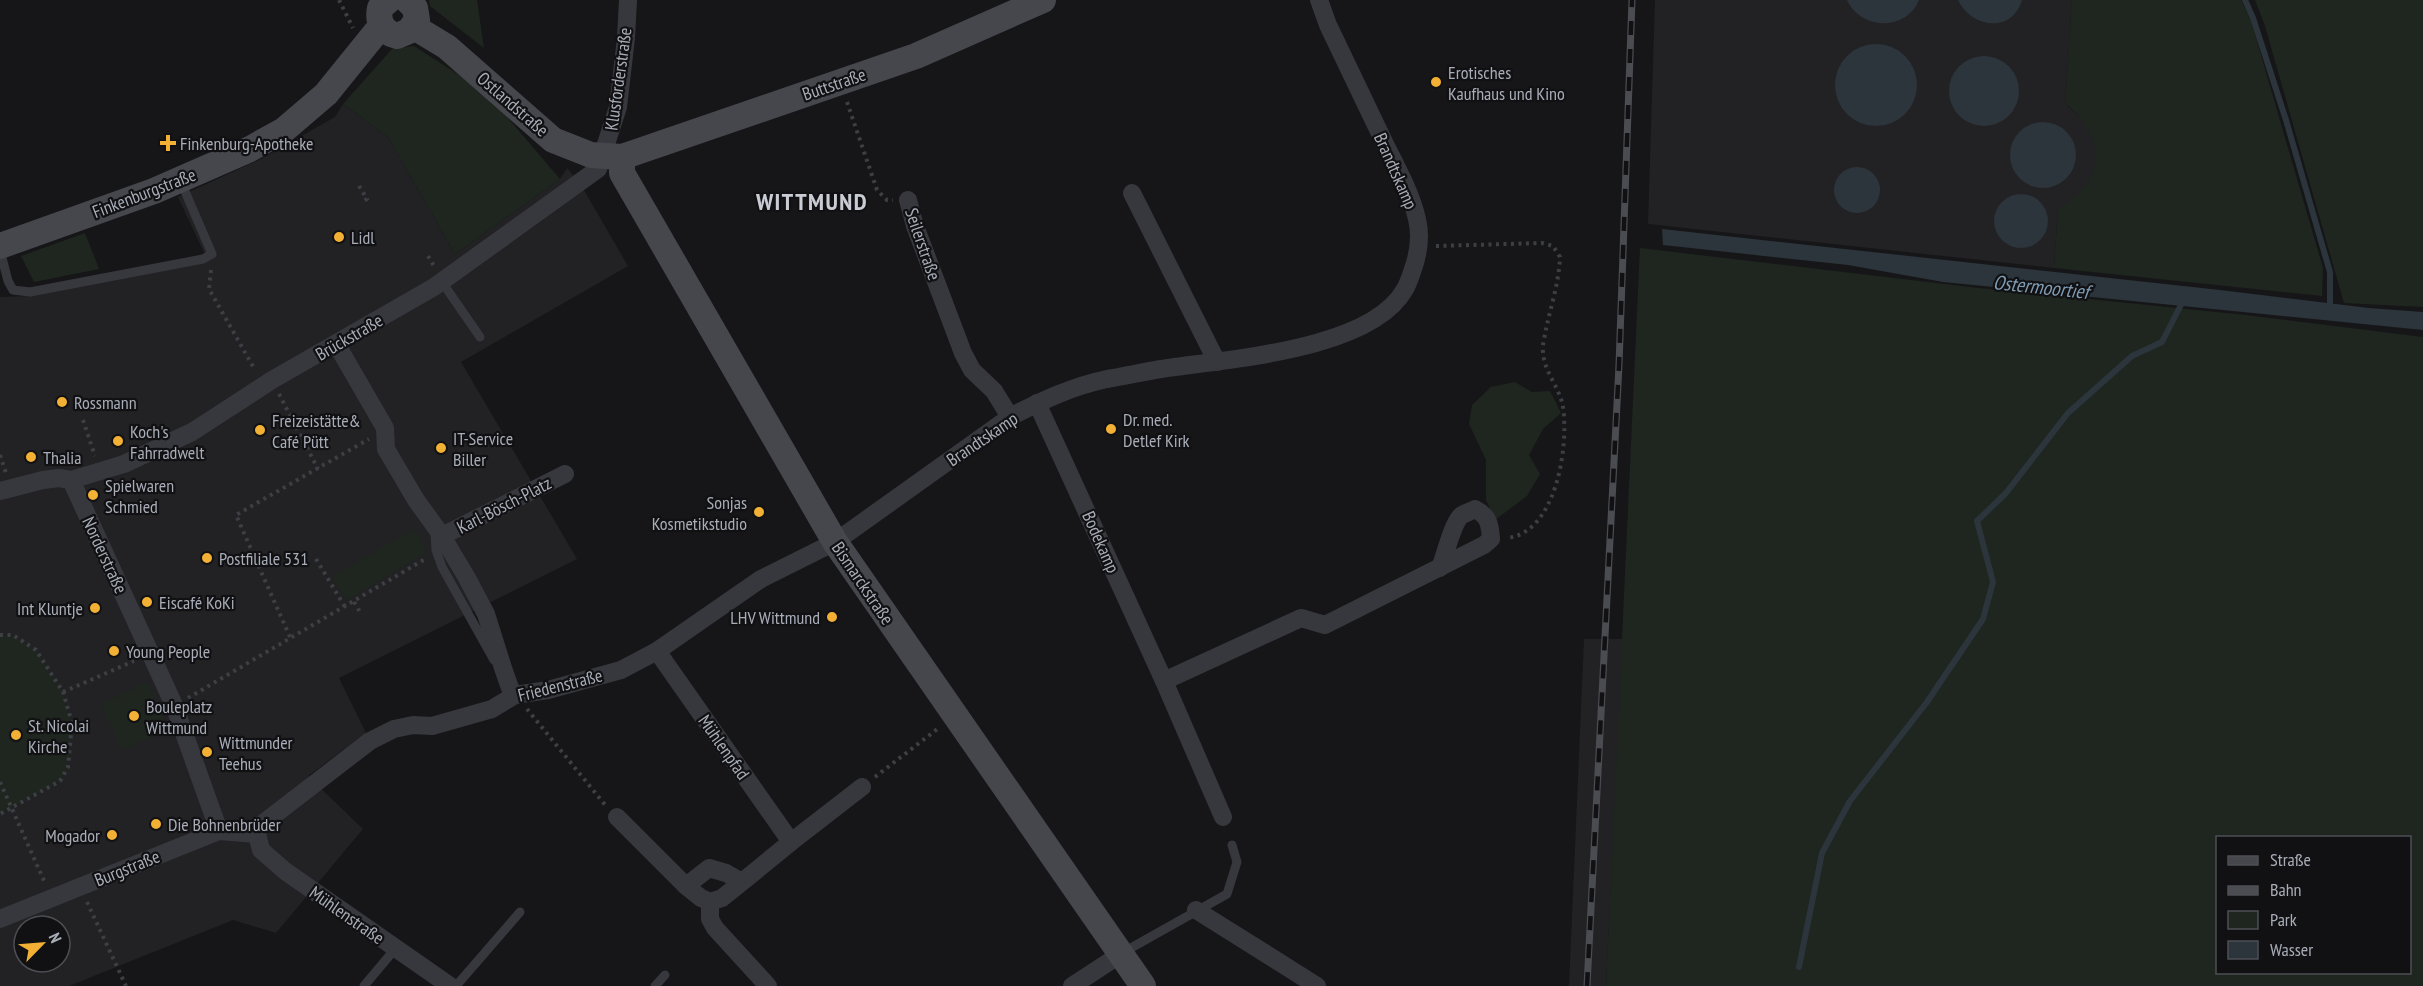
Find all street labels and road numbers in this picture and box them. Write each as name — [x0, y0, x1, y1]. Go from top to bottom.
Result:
street label: Klusforderstraße — [599, 26, 637, 132]
street label: Buttstraße — [799, 62, 869, 106]
street label: Ostlandstraße — [472, 67, 554, 141]
street label: Brandtskamp — [1369, 129, 1423, 213]
street label: Finkenburgstraße — [89, 163, 199, 223]
street label: Seilerstraße — [900, 205, 946, 283]
street label: Brückstraße — [311, 309, 387, 365]
street label: Brandtskamp — [942, 407, 1022, 471]
street label: Karl-Bösch-Platz — [453, 471, 555, 539]
street label: Bodekamp — [1077, 508, 1125, 577]
street label: Norderstraße — [77, 513, 133, 597]
street label: Bismarckstraße — [827, 537, 899, 629]
street label: Friedenstraße — [515, 663, 605, 707]
street label: Mühlenpfad — [693, 710, 755, 784]
street label: Burgstraße — [91, 845, 163, 891]
street label: Mühlenstraße — [305, 881, 389, 949]

